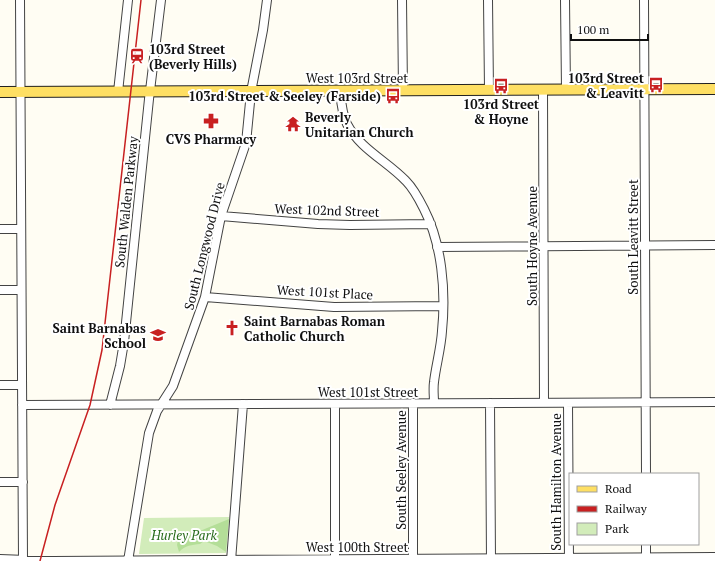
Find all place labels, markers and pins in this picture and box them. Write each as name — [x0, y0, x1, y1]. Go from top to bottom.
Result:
place label: 103rd Street (Beverly Hills) — [149, 40, 237, 73]
station icon: 103rd Street (Beverly Hills) — [128, 47, 146, 65]
place label: 103rd Street & Leavitt — [568, 69, 645, 102]
bus stop icon: 103rd Street & Leavitt — [647, 76, 665, 94]
bus stop icon: 103rd Street & Hoyne — [492, 77, 510, 95]
place label: 103rd Street & Seeley (Farside) — [189, 87, 381, 105]
bus stop icon: 103rd Street & Seeley (Farside) — [384, 87, 402, 105]
place label: 103rd Street & Hoyne — [463, 95, 540, 128]
place label: Beverly Unitarian Church — [305, 108, 414, 141]
pharmacy icon: CVS Pharmacy — [202, 112, 220, 130]
temple icon: Beverly Unitarian Church — [284, 115, 302, 133]
place label: CVS Pharmacy — [166, 130, 257, 148]
place label: Saint Barnabas Roman Catholic Church — [244, 312, 386, 345]
place label: Saint Barnabas School — [52, 319, 146, 352]
church icon: Saint Barnabas Roman Catholic Church — [223, 319, 241, 337]
school or university icon: Saint Barnabas School — [149, 326, 167, 344]

